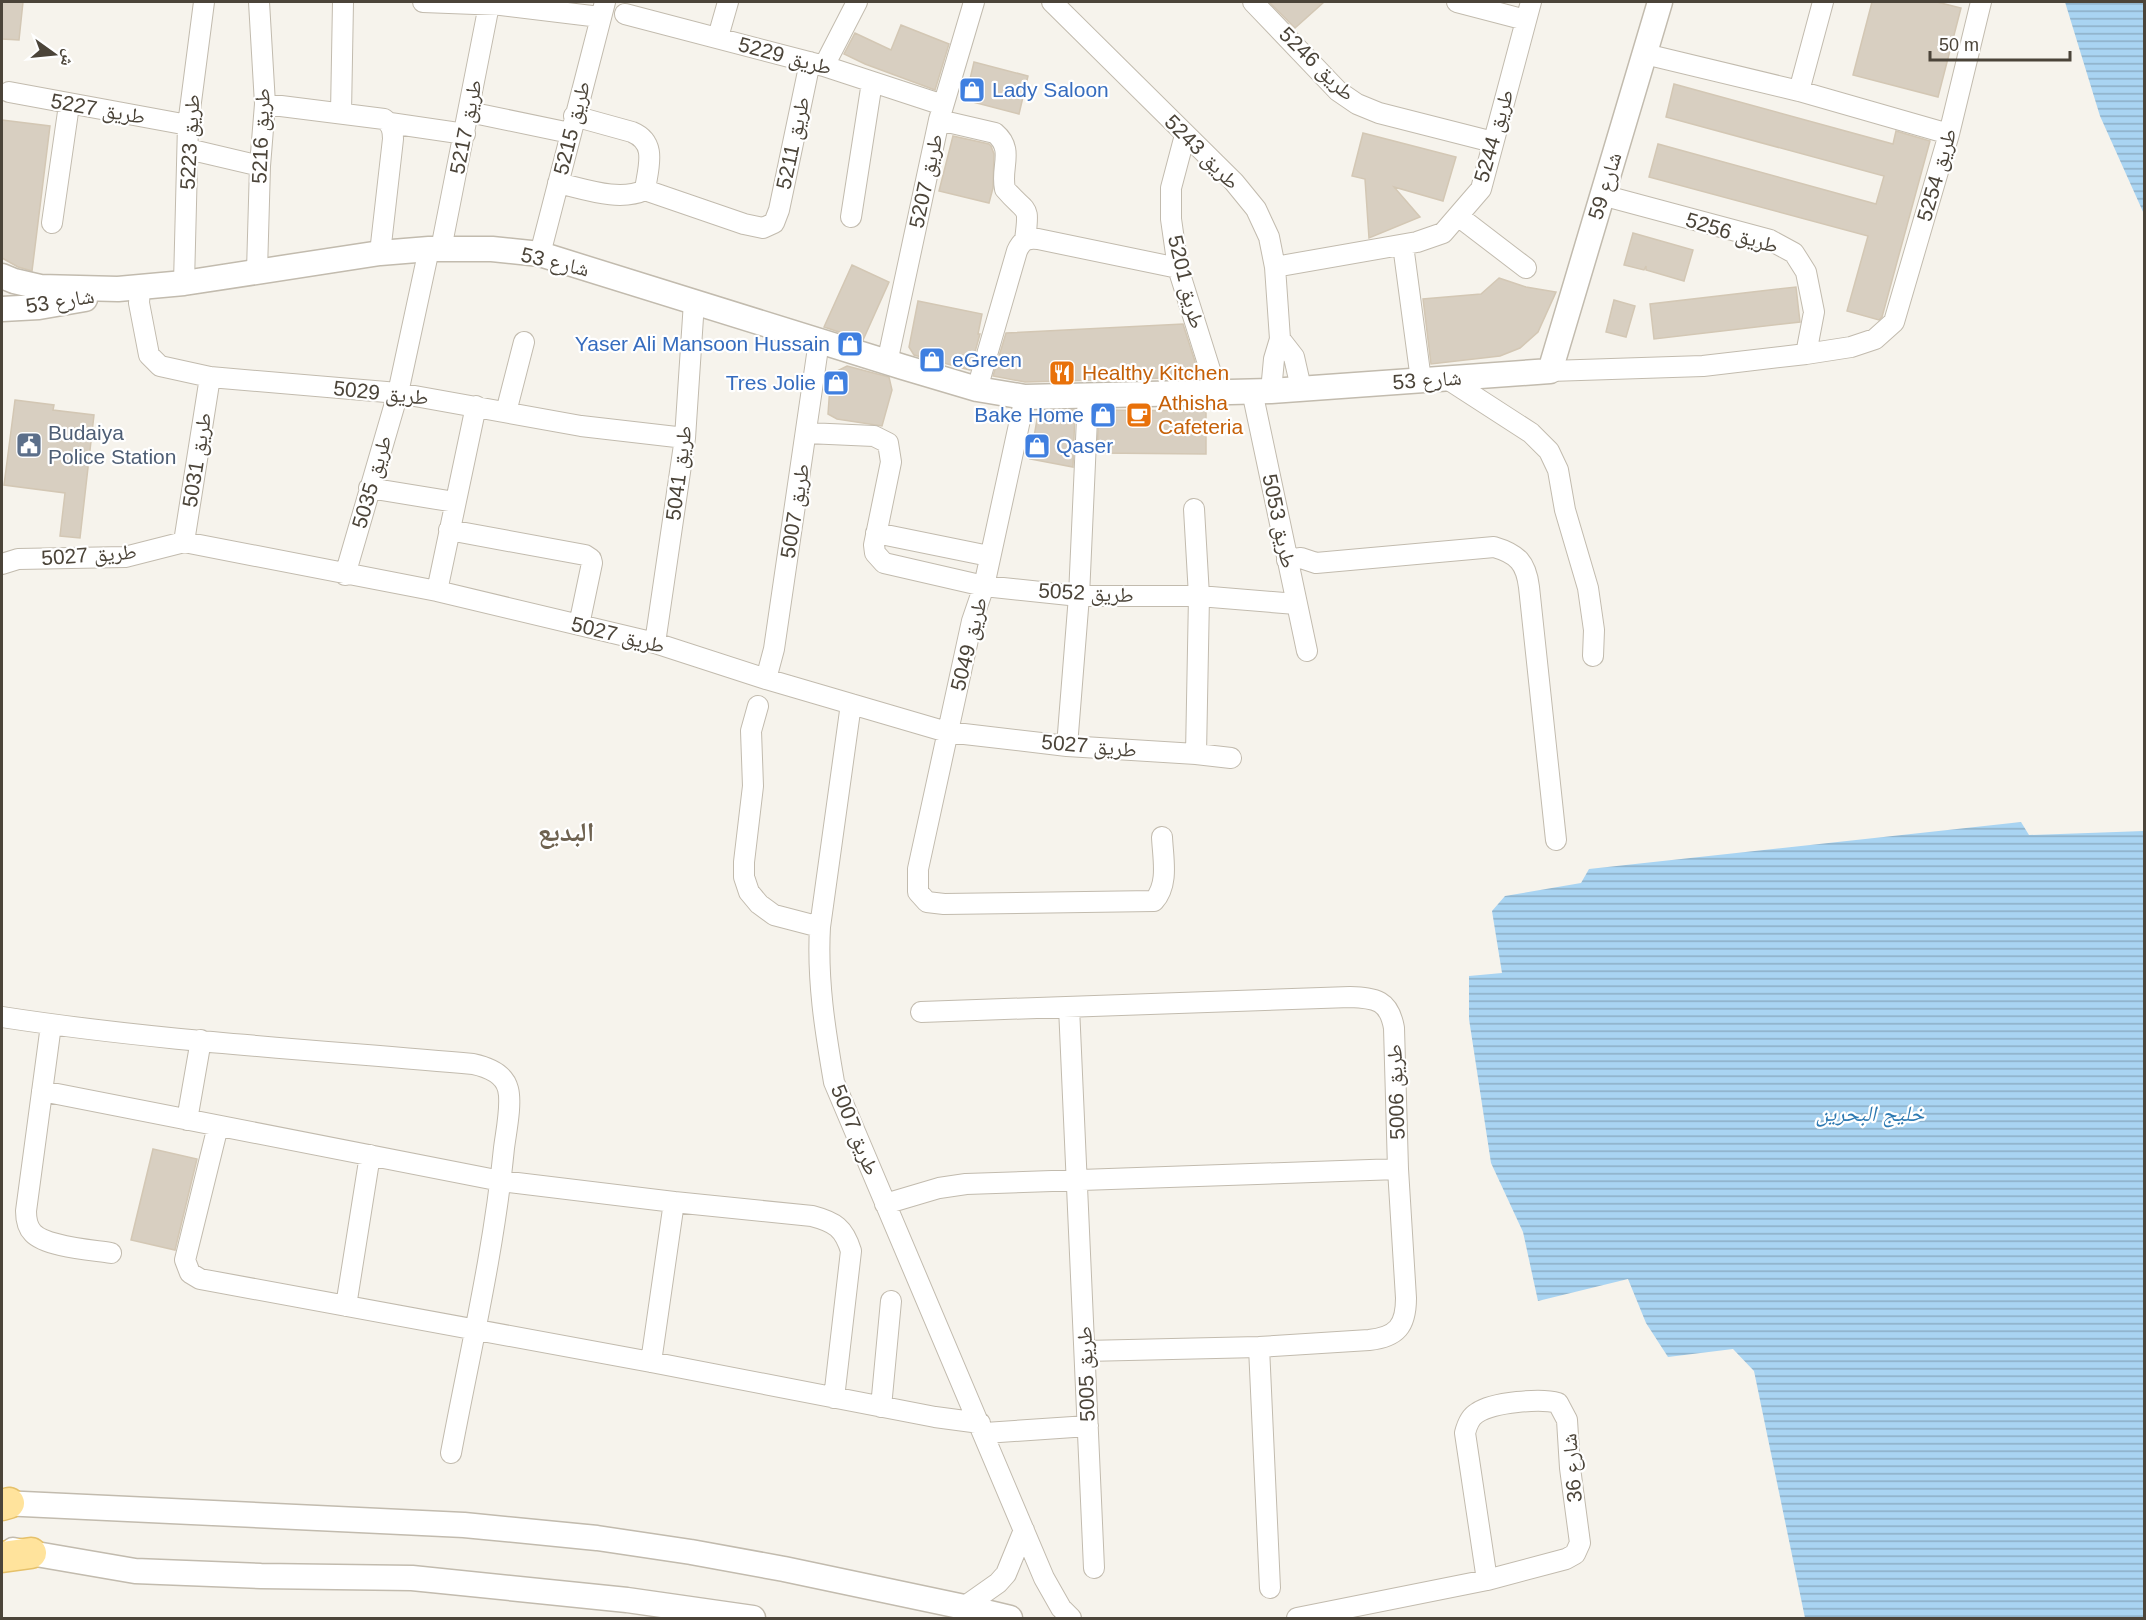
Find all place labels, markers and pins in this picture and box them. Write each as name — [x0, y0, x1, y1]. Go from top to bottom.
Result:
shop icon: Lady Saloon — [957, 75, 987, 105]
place label: Lady Saloon — [992, 78, 1109, 101]
shop icon: Yaser Ali Mansoon Hussain — [835, 329, 865, 359]
place label: Yaser Ali Mansoon Hussain — [575, 332, 830, 355]
shop icon: eGreen — [917, 345, 947, 375]
place label: eGreen — [952, 348, 1022, 371]
restaurant icon: Healthy Kitchen — [1047, 358, 1077, 388]
place label: Healthy Kitchen — [1082, 361, 1229, 384]
shop icon: Tres Jolie — [821, 368, 851, 398]
place label: Tres Jolie — [726, 371, 816, 394]
place label: Athisha Cafeteria — [1158, 391, 1244, 438]
shop icon: Bake Home — [1088, 400, 1118, 430]
cafe icon: Athisha Cafeteria — [1124, 400, 1154, 430]
place label: Bake Home — [974, 403, 1084, 426]
place label: Budaiya Police Station — [48, 421, 176, 468]
public building icon: Budaiya Police Station — [14, 430, 44, 460]
shop icon: Qaser — [1022, 431, 1052, 461]
place label: Qaser — [1056, 434, 1113, 457]

